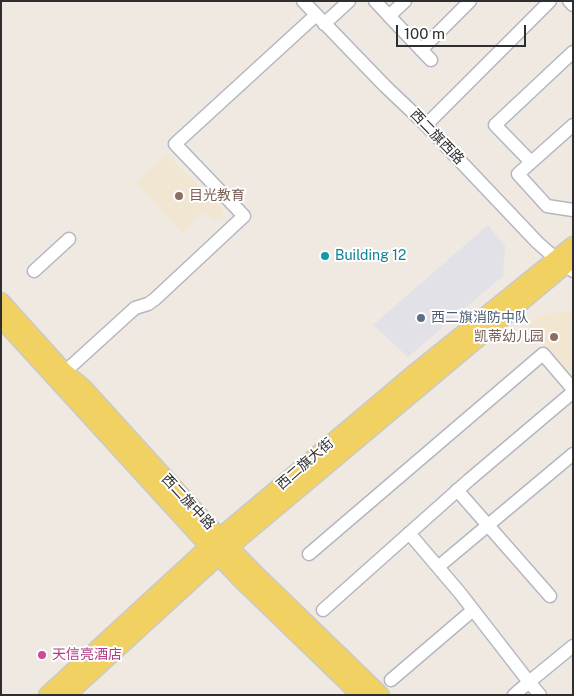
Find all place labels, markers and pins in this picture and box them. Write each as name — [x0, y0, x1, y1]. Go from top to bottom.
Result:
place label: 目光教育 — [189, 188, 245, 204]
marker: 目光教育 — [173, 190, 185, 202]
place label: Building 12 — [335, 248, 406, 264]
marker: Building 12 — [319, 250, 331, 262]
place label: 西二旗消防中队 — [431, 310, 529, 326]
marker: 西二旗消防中队 — [415, 312, 427, 324]
place label: 凯蒂幼儿园 — [474, 329, 544, 345]
marker: 凯蒂幼儿园 — [548, 331, 560, 343]
place label: 天信亮酒店 — [52, 647, 122, 663]
marker: 天信亮酒店 — [36, 649, 48, 661]

